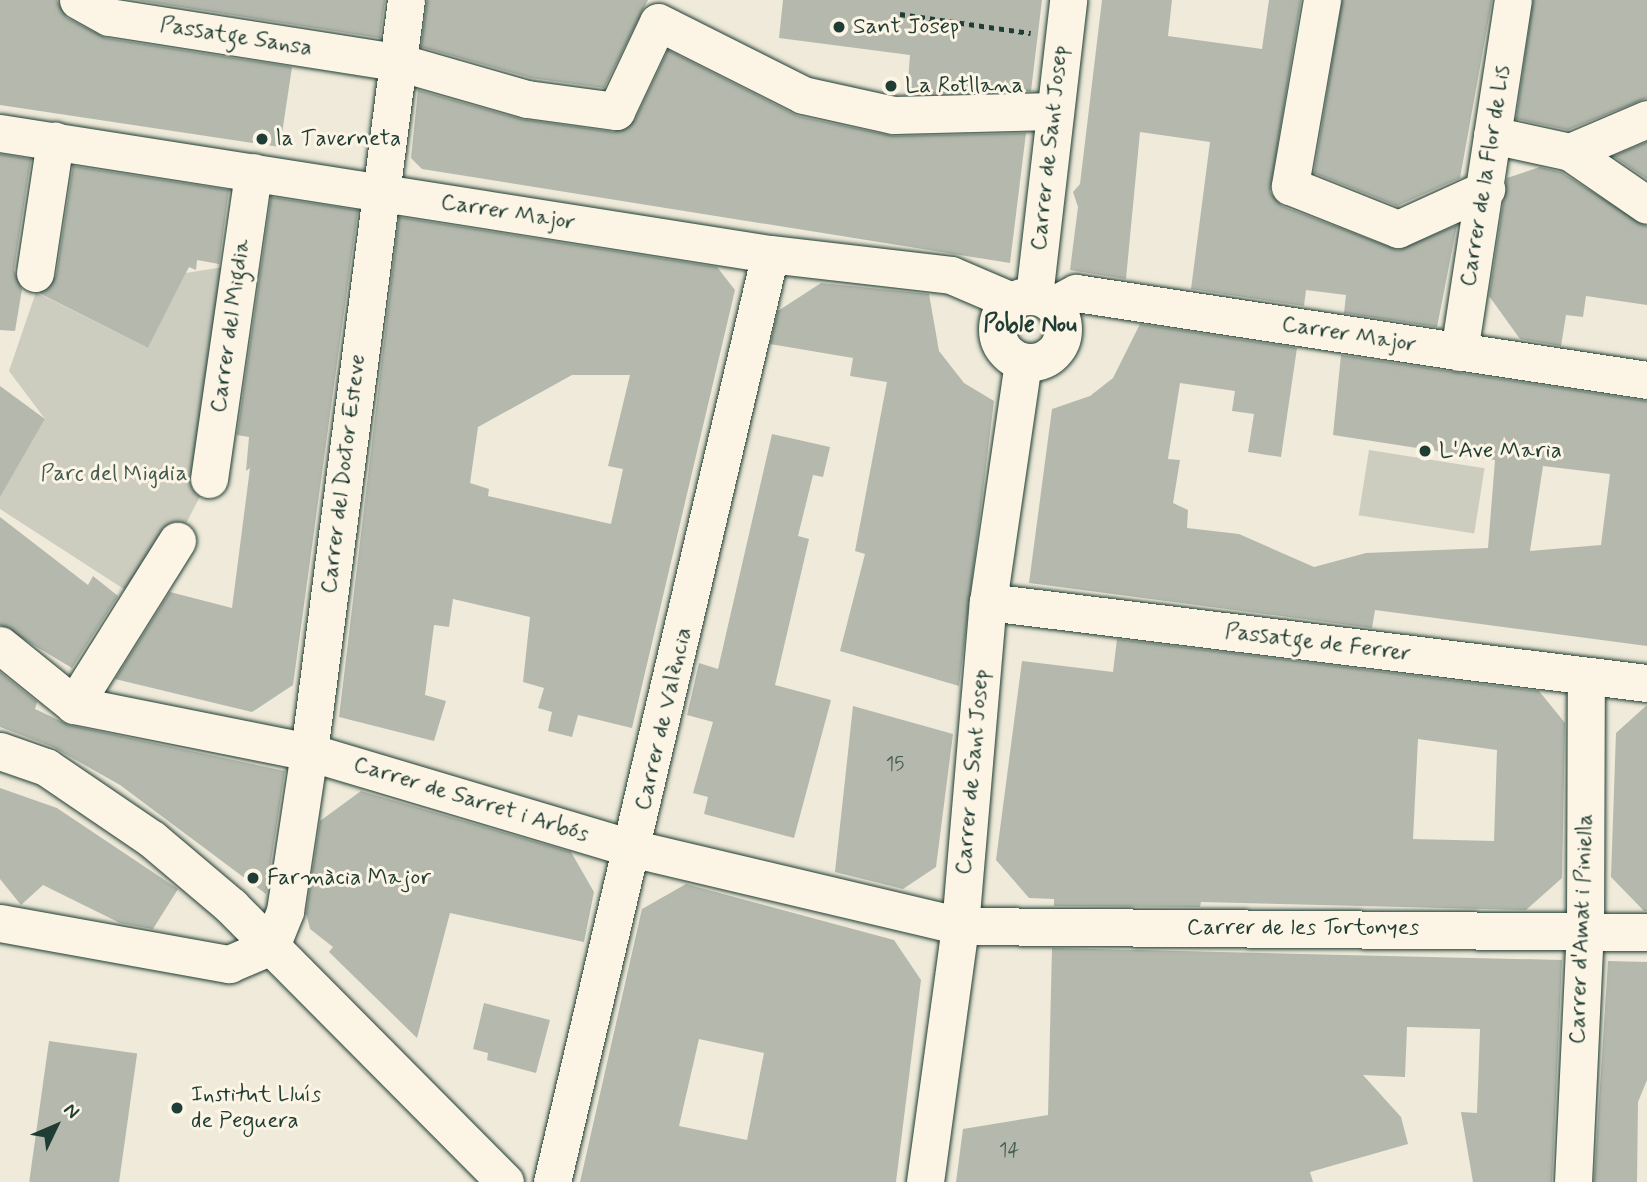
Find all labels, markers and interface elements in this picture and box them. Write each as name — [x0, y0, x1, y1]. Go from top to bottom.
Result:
street label: Passatge Sansa — [158, 11, 314, 63]
place label: Sant Josep — [853, 13, 959, 41]
marker: Sant Josep — [831, 19, 847, 35]
street label: Carrer de Sant Josep — [1025, 43, 1075, 253]
street label: Carrer de la Flor de Lis — [1454, 61, 1518, 291]
place label: La Rotllana — [905, 72, 1015, 100]
marker: La Rotllana — [883, 78, 899, 94]
place label: la Taverneta — [276, 125, 395, 153]
marker: la Taverneta — [254, 131, 270, 147]
street label: Carrer Major — [439, 189, 577, 237]
street label: Carrer del Migdia — [205, 237, 257, 415]
district label: Poble Nou — [984, 311, 1076, 339]
street label: Carrer Major — [1280, 311, 1418, 359]
street label: Carrer del Doctor Esteve — [316, 354, 372, 594]
place label: L'Ave Maria — [1439, 437, 1560, 465]
marker: L'Ave Maria — [1417, 443, 1433, 459]
park label: Parc del Migdia — [39, 460, 189, 488]
street label: Passatge de Ferrer — [1223, 618, 1413, 668]
street label: Carrer de València — [630, 627, 698, 811]
street label: Carrer de Sant Josep — [950, 667, 996, 877]
street label: Carrer de Sarret i Arbós — [349, 751, 593, 849]
house number: 15 — [886, 754, 904, 776]
street label: Carrer d'Amat i Piniella — [1564, 814, 1600, 1044]
place label: Farmàcia Major — [267, 864, 429, 892]
marker: Farmàcia Major — [245, 870, 261, 886]
street label: Carrer de les Tortonyes — [1189, 914, 1417, 942]
place label: Institut Lluís de Peguera — [191, 1081, 324, 1135]
north arrow — [21, 1091, 91, 1161]
text: N — [58, 1098, 85, 1124]
marker: Institut Lluís de Peguera — [169, 1100, 185, 1116]
house number: 14 — [999, 1140, 1019, 1162]

